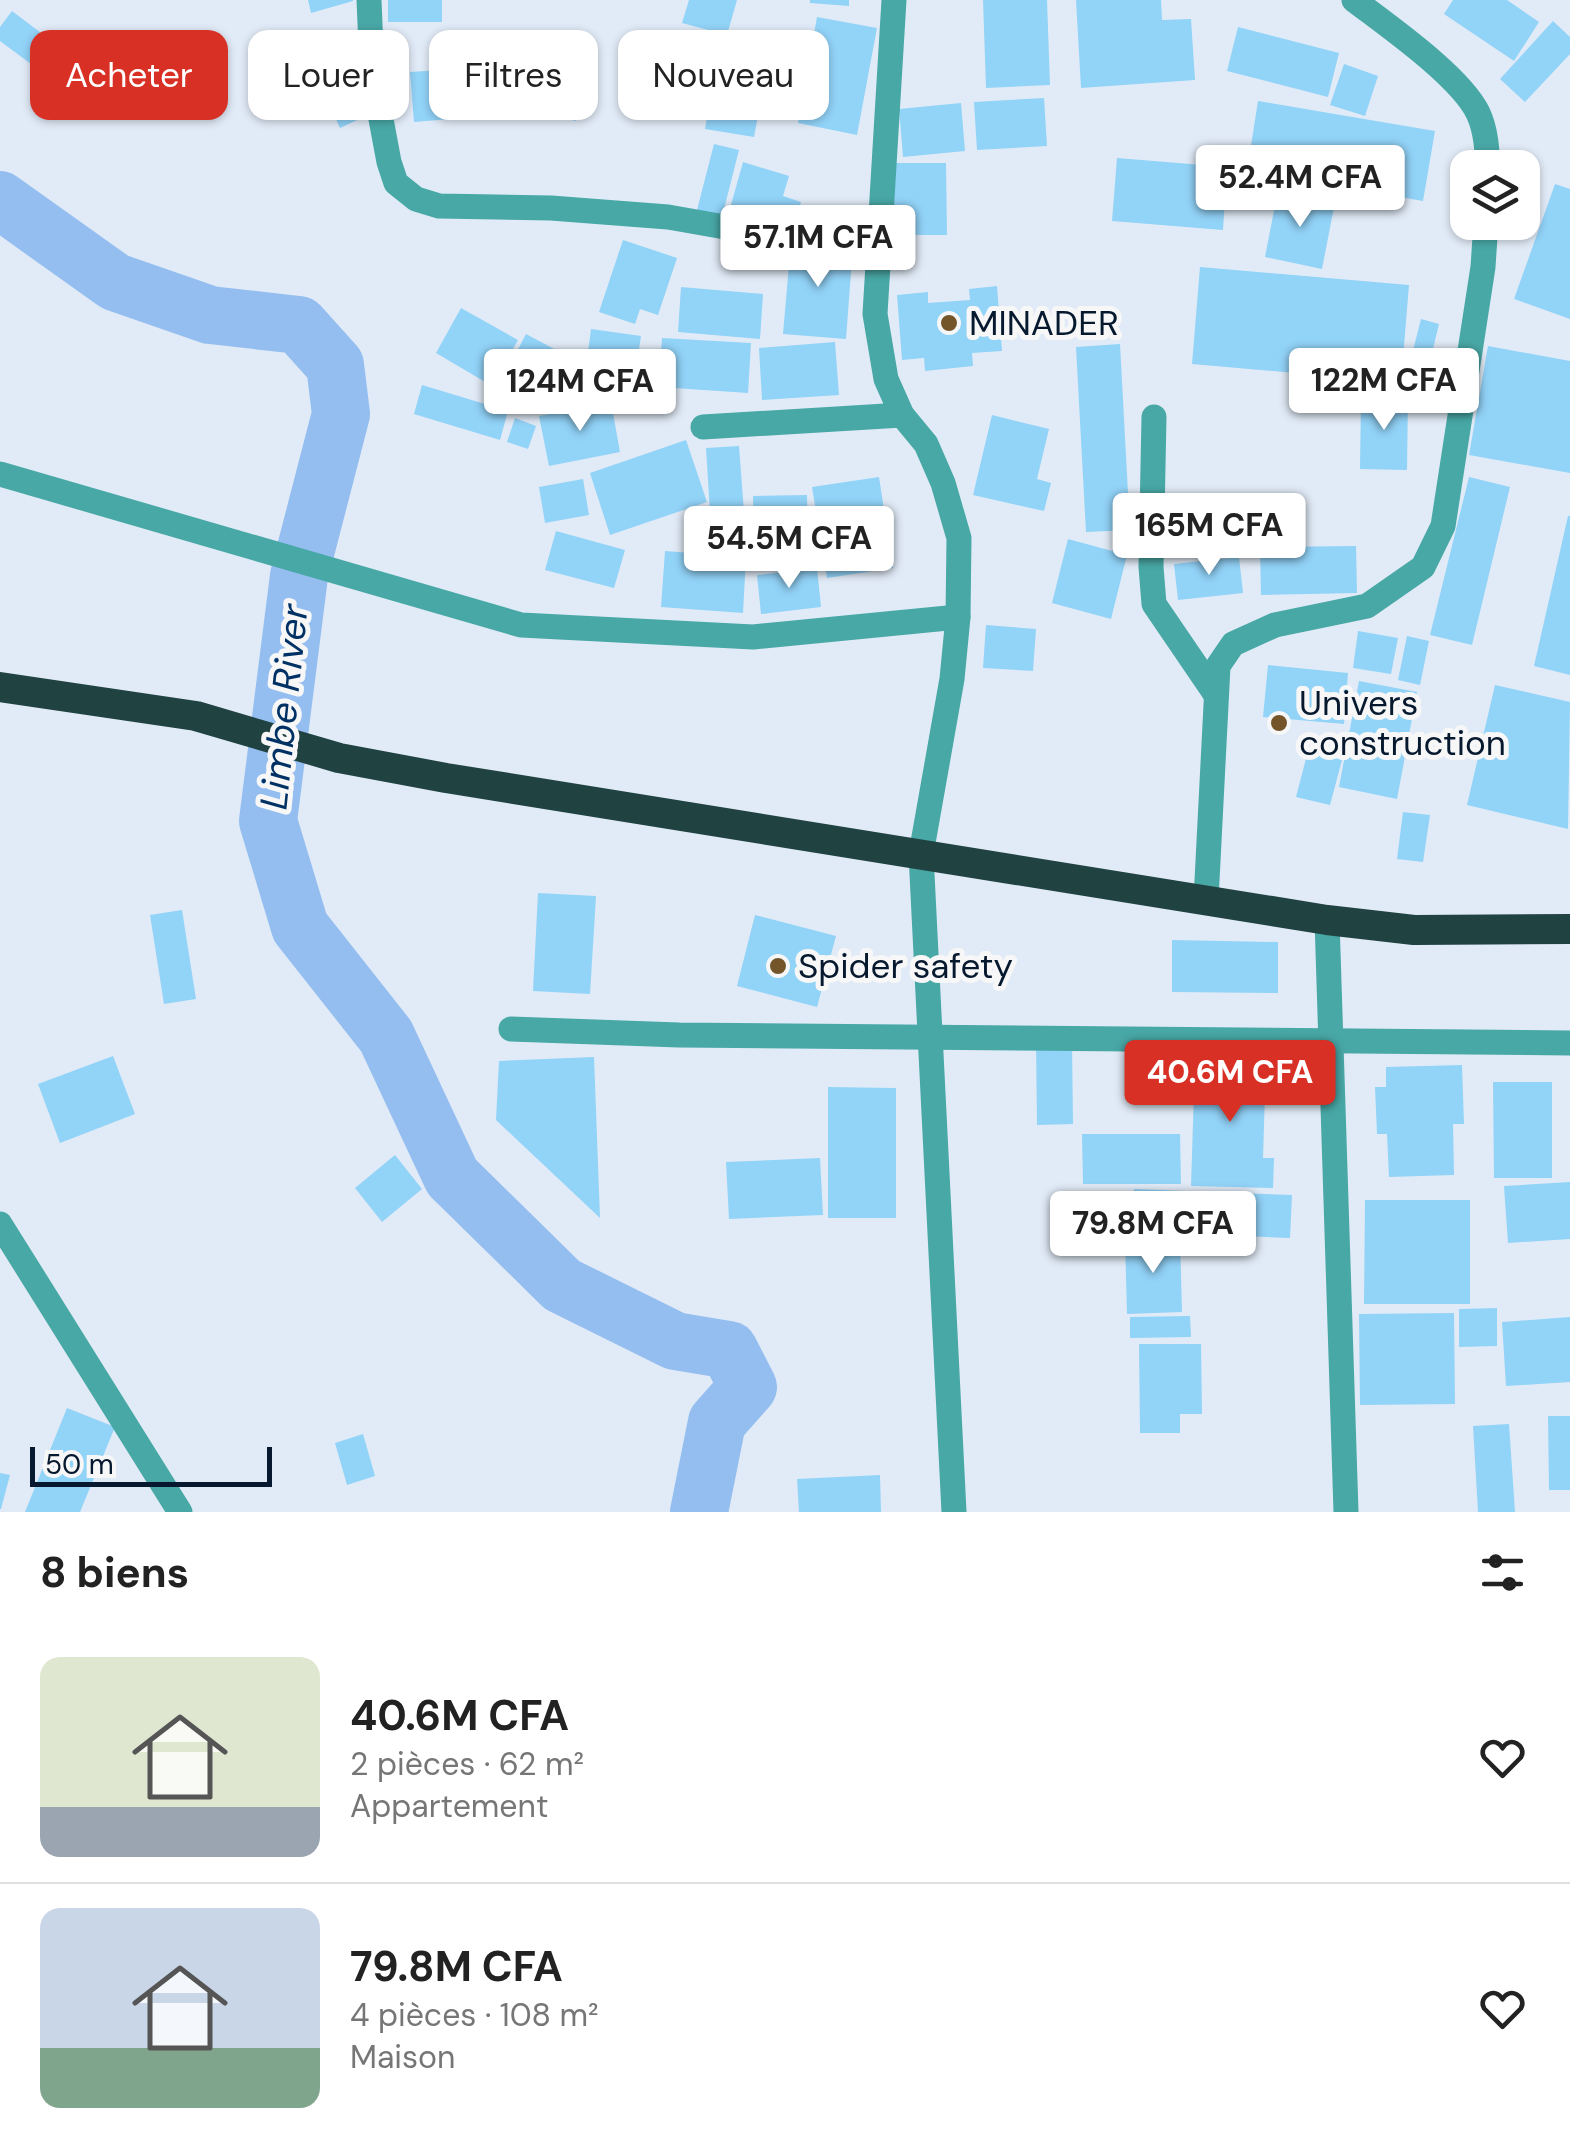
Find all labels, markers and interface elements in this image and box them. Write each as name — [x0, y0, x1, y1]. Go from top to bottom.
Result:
chip: Acheter — [30, 30, 228, 120]
chip: Louer — [248, 30, 409, 120]
chip: Filtres — [429, 30, 598, 120]
chip: Nouveau — [618, 30, 829, 120]
pin: 52.4M CFA — [1186, 145, 1414, 230]
map controls — [1450, 150, 1540, 240]
button: layers — [1450, 150, 1540, 240]
text: 52.4M CFA — [1218, 156, 1382, 198]
pin: 57.1M CFA — [704, 205, 932, 290]
text: 57.1M CFA — [742, 216, 894, 258]
place label: MINADER — [969, 300, 1119, 346]
marker: MINADER — [938, 312, 960, 334]
pin: 122M CFA — [1281, 348, 1487, 433]
pin: 124M CFA — [477, 349, 683, 434]
text: 122M CFA — [1311, 359, 1457, 401]
text: 124M CFA — [506, 360, 654, 402]
pin: 165M CFA — [1106, 493, 1312, 578]
text: 165M CFA — [1135, 504, 1283, 546]
pin: 54.5M CFA — [675, 506, 903, 591]
text: 54.5M CFA — [706, 517, 872, 559]
water label: Limbe River — [248, 601, 320, 812]
place label: Univers construction — [1299, 680, 1506, 766]
marker: Univers construction — [1268, 712, 1290, 734]
place label: Spider safety — [798, 943, 1013, 989]
marker: Spider safety — [767, 955, 789, 977]
pin: 40.6M CFA — [1116, 1040, 1344, 1125]
text: 40.6M CFA — [1147, 1051, 1313, 1093]
pin: 79.8M CFA — [1039, 1191, 1267, 1276]
text: 79.8M CFA — [1072, 1202, 1234, 1244]
scale bar — [30, 1442, 272, 1486]
text: 50 m — [45, 1446, 114, 1483]
text: 8 biens — [40, 1545, 189, 1600]
icon: filters — [1475, 1545, 1530, 1600]
text: 40.6M CFA — [350, 1688, 569, 1743]
icon: home — [120, 1697, 240, 1817]
icon: heart — [1475, 1730, 1530, 1785]
text: 2 pièces · 62 m² — [350, 1743, 584, 1785]
text: Appartement — [350, 1785, 548, 1827]
text: 79.8M CFA — [350, 1939, 563, 1994]
icon: home — [120, 1948, 240, 2068]
icon: heart — [1475, 1981, 1530, 2036]
text: 4 pièces · 108 m² — [350, 1994, 599, 2036]
text: Maison — [350, 2036, 455, 2078]

